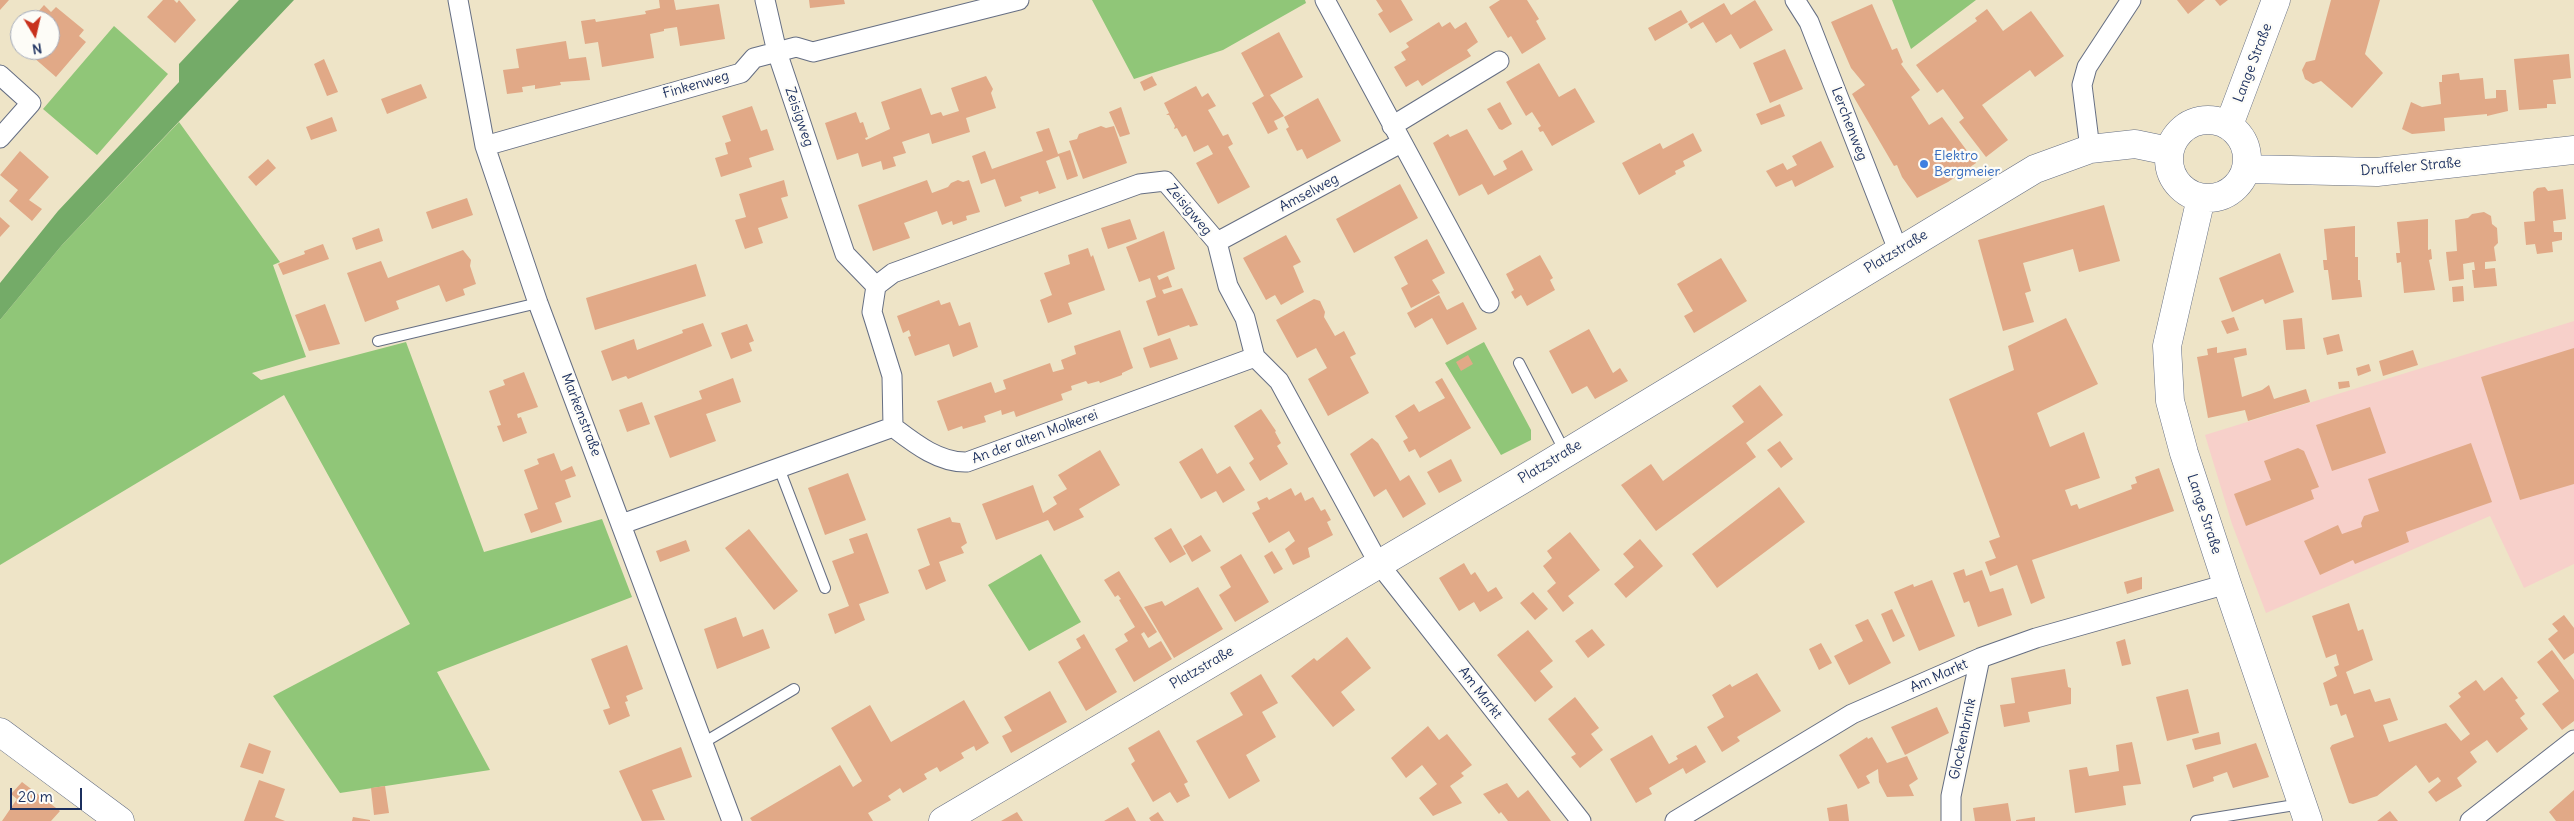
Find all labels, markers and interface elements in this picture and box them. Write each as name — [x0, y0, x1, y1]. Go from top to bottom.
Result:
north arrow — [10, 10, 60, 60]
street label: Lange Straße — [2230, 21, 2276, 105]
text: N — [31, 39, 43, 58]
street label: Finkenweg — [661, 68, 731, 102]
street label: Zeisigweg — [781, 85, 817, 149]
street label: Lerchenweg — [1827, 85, 1871, 163]
place label: Elektro Bergmeier — [1934, 148, 2000, 180]
street label: Druffeler Straße — [2360, 154, 2462, 180]
marker: Elektro Bergmeier — [1918, 158, 1930, 170]
street label: Amselweg — [1277, 170, 1341, 216]
street label: Zeisigweg — [1163, 181, 1215, 239]
street label: Platzstraße — [1861, 227, 1931, 277]
street label: Markenstraße — [557, 371, 605, 459]
street label: An der alten Molkerei — [970, 406, 1100, 468]
street label: Platzstraße — [1515, 437, 1585, 487]
street label: Lange Straße — [2183, 472, 2225, 556]
street label: Platzstraße — [1167, 643, 1237, 693]
street label: Am Markt — [1908, 656, 1970, 696]
street label: Am Markt — [1454, 664, 1506, 722]
street label: Glockenbrink — [1946, 697, 1980, 781]
scale bar — [12, 778, 85, 810]
text: 20 m — [18, 787, 53, 806]

